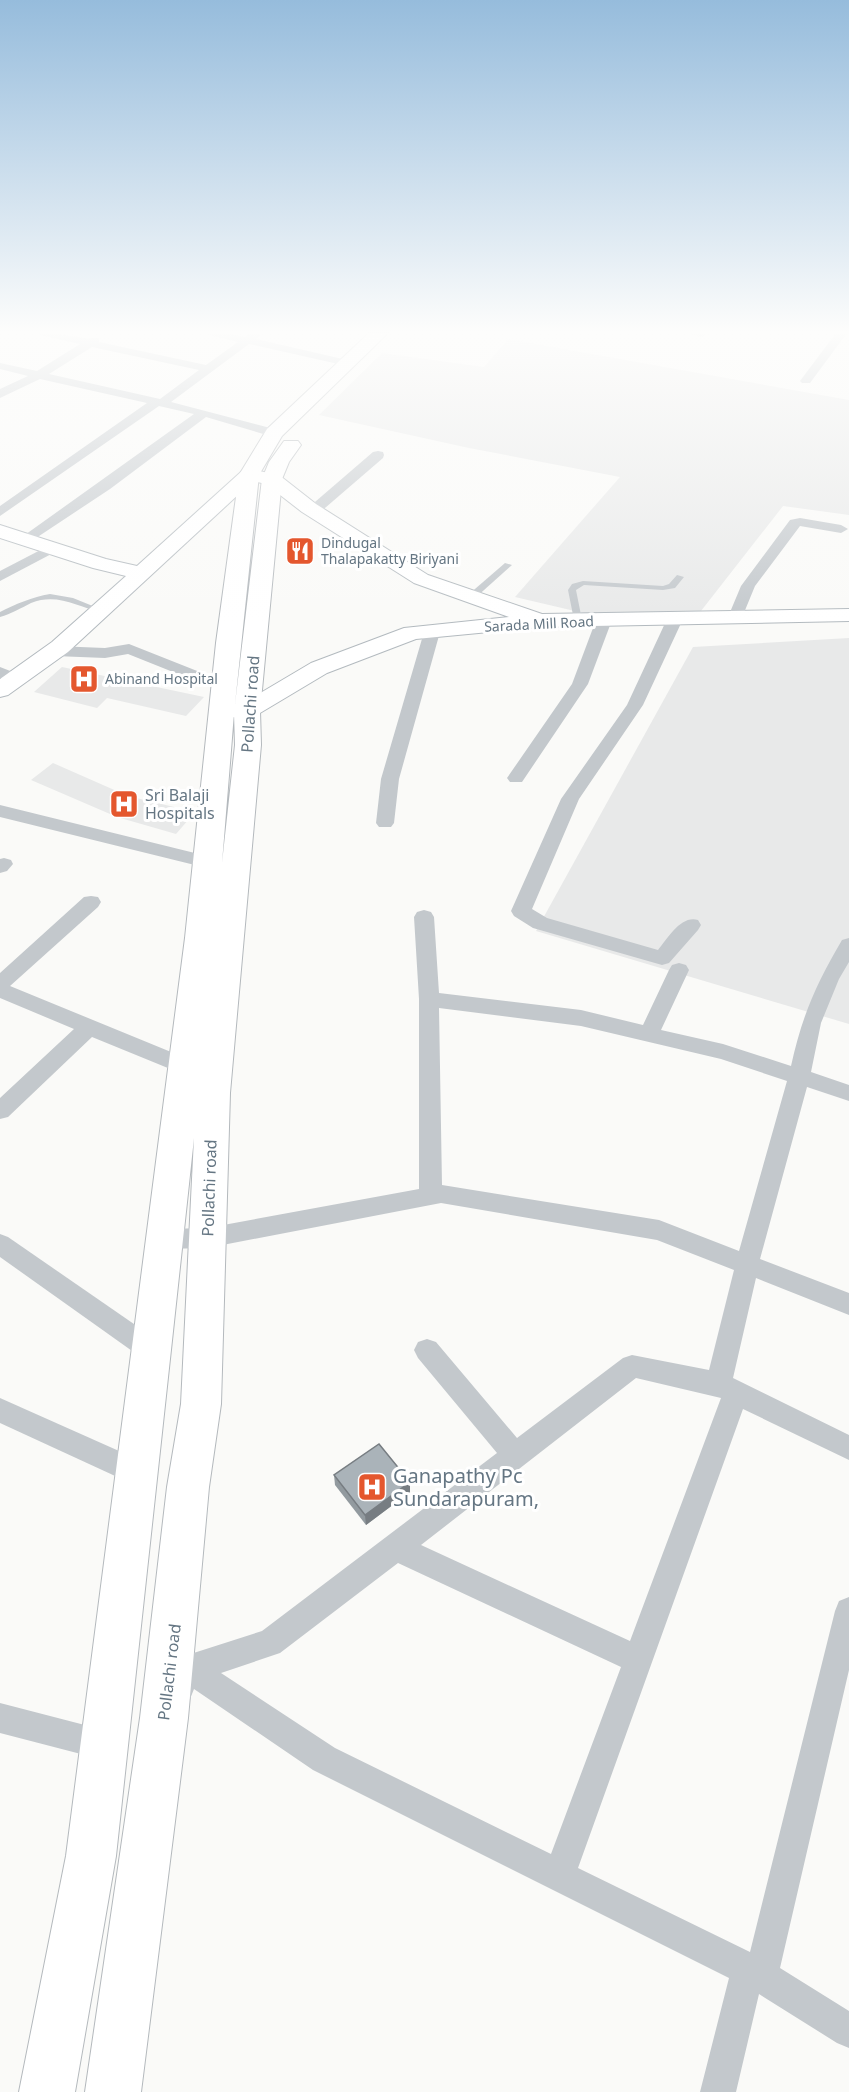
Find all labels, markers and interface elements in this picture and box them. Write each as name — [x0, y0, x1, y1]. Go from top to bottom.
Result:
place label: Dindugal Thalapakatty Biriyani — [321, 533, 459, 568]
restaurant icon: Dindugal Thalapakatty Biriyani — [284, 535, 316, 567]
street label: Sarada Mill Road — [484, 611, 594, 636]
street label: Pollachi road — [236, 655, 264, 753]
hospital icon: Abinand Hospital — [68, 663, 100, 695]
place label: Abinand Hospital — [105, 669, 218, 688]
place label: Sri Balaji Hospitals — [145, 784, 215, 824]
hospital icon: Sri Balaji Hospitals — [108, 788, 140, 820]
street label: Pollachi road — [196, 1139, 222, 1237]
place label: Ganapathy Pc Sundarapuram, — [393, 1462, 539, 1512]
hospital icon: Ganapathy Pc Sundarapuram, — [356, 1471, 388, 1503]
street label: Pollachi road — [152, 1622, 186, 1722]

